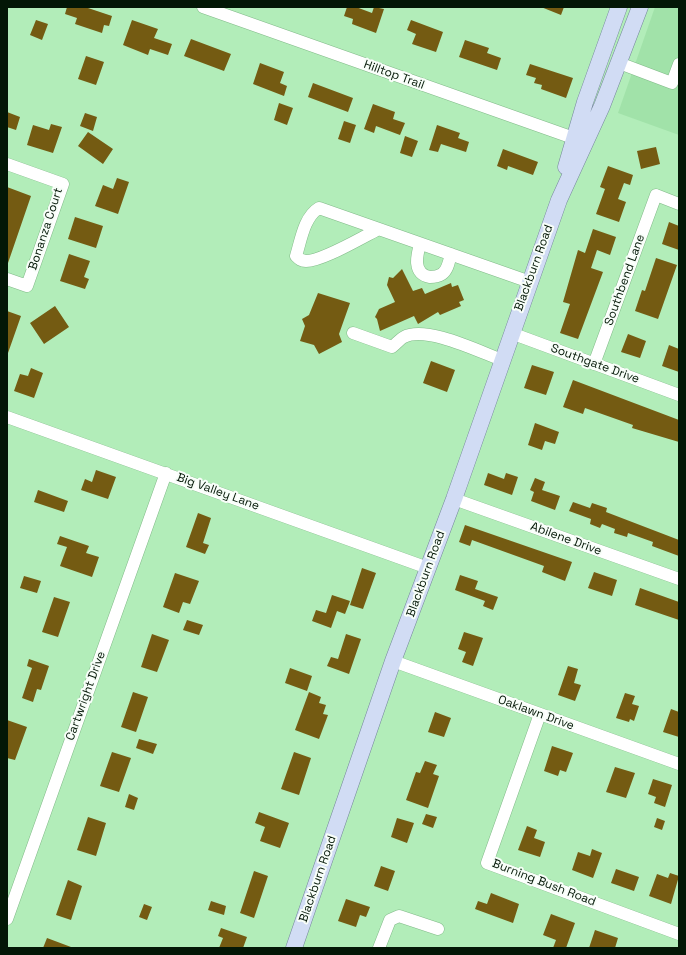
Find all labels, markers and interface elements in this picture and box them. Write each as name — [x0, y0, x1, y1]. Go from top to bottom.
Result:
street label: Hilltop Trail — [362, 57, 426, 93]
street label: Bonanza Court — [26, 186, 66, 272]
street label: Blackburn Road — [512, 223, 556, 313]
street label: Southbend Lane — [602, 232, 648, 328]
street label: Southgate Drive — [549, 341, 641, 387]
street label: Big Valley Lane — [175, 470, 261, 514]
street label: Abilene Drive — [529, 519, 603, 559]
street label: Blackburn Road — [404, 529, 448, 619]
street label: Cartwright Drive — [63, 649, 109, 743]
street label: Oaklawn Drive — [496, 693, 576, 733]
street label: Blackburn Road — [296, 834, 340, 924]
street label: Burning Bush Road — [490, 857, 598, 909]

